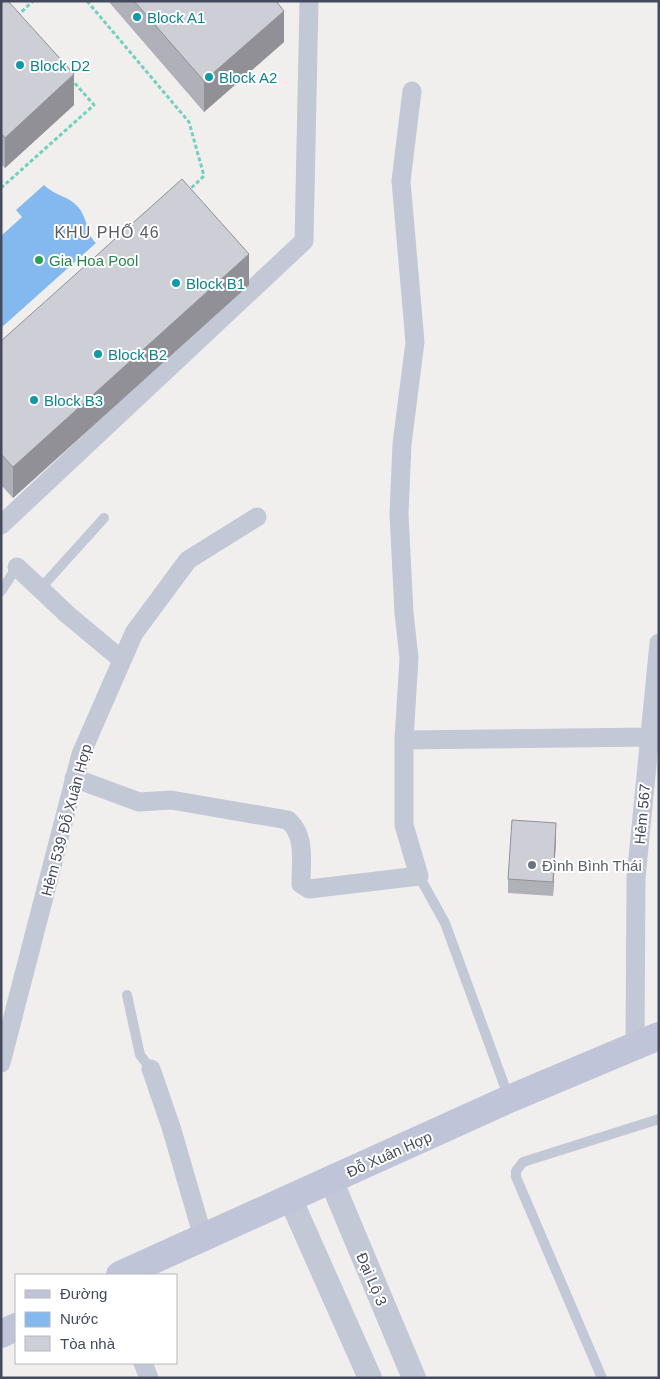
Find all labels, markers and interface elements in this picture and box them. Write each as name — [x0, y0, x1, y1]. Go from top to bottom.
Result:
place label: Block A1 — [147, 9, 205, 26]
marker: Block A1 — [131, 11, 143, 23]
place label: Block D2 — [30, 57, 90, 74]
marker: Block D2 — [14, 59, 26, 71]
place label: Block A2 — [219, 69, 277, 86]
marker: Block A2 — [203, 71, 215, 83]
district label: KHU PHỐ 46 — [54, 222, 160, 241]
place label: Gia Hoa Pool — [49, 252, 138, 269]
marker: Gia Hoa Pool — [33, 254, 45, 266]
place label: Block B1 — [186, 275, 245, 292]
marker: Block B1 — [170, 277, 182, 289]
place label: Block B2 — [108, 346, 167, 363]
marker: Block B2 — [92, 348, 104, 360]
place label: Block B3 — [44, 392, 103, 409]
marker: Block B3 — [28, 394, 40, 406]
street label: Hẻm 539 Đỗ Xuân Hợp — [38, 742, 94, 898]
street label: Hẻm 567 — [631, 783, 653, 845]
place label: Đình Bình Thái — [542, 857, 642, 874]
marker: Đình Bình Thái — [526, 859, 538, 871]
street label: Đỗ Xuân Hợp — [344, 1128, 434, 1180]
street label: Đại Lộ 3 — [353, 1250, 391, 1308]
legend — [15, 1274, 178, 1364]
text: Đường — [60, 1285, 107, 1302]
text: Nước — [60, 1310, 99, 1327]
text: Tòa nhà — [60, 1335, 116, 1352]

